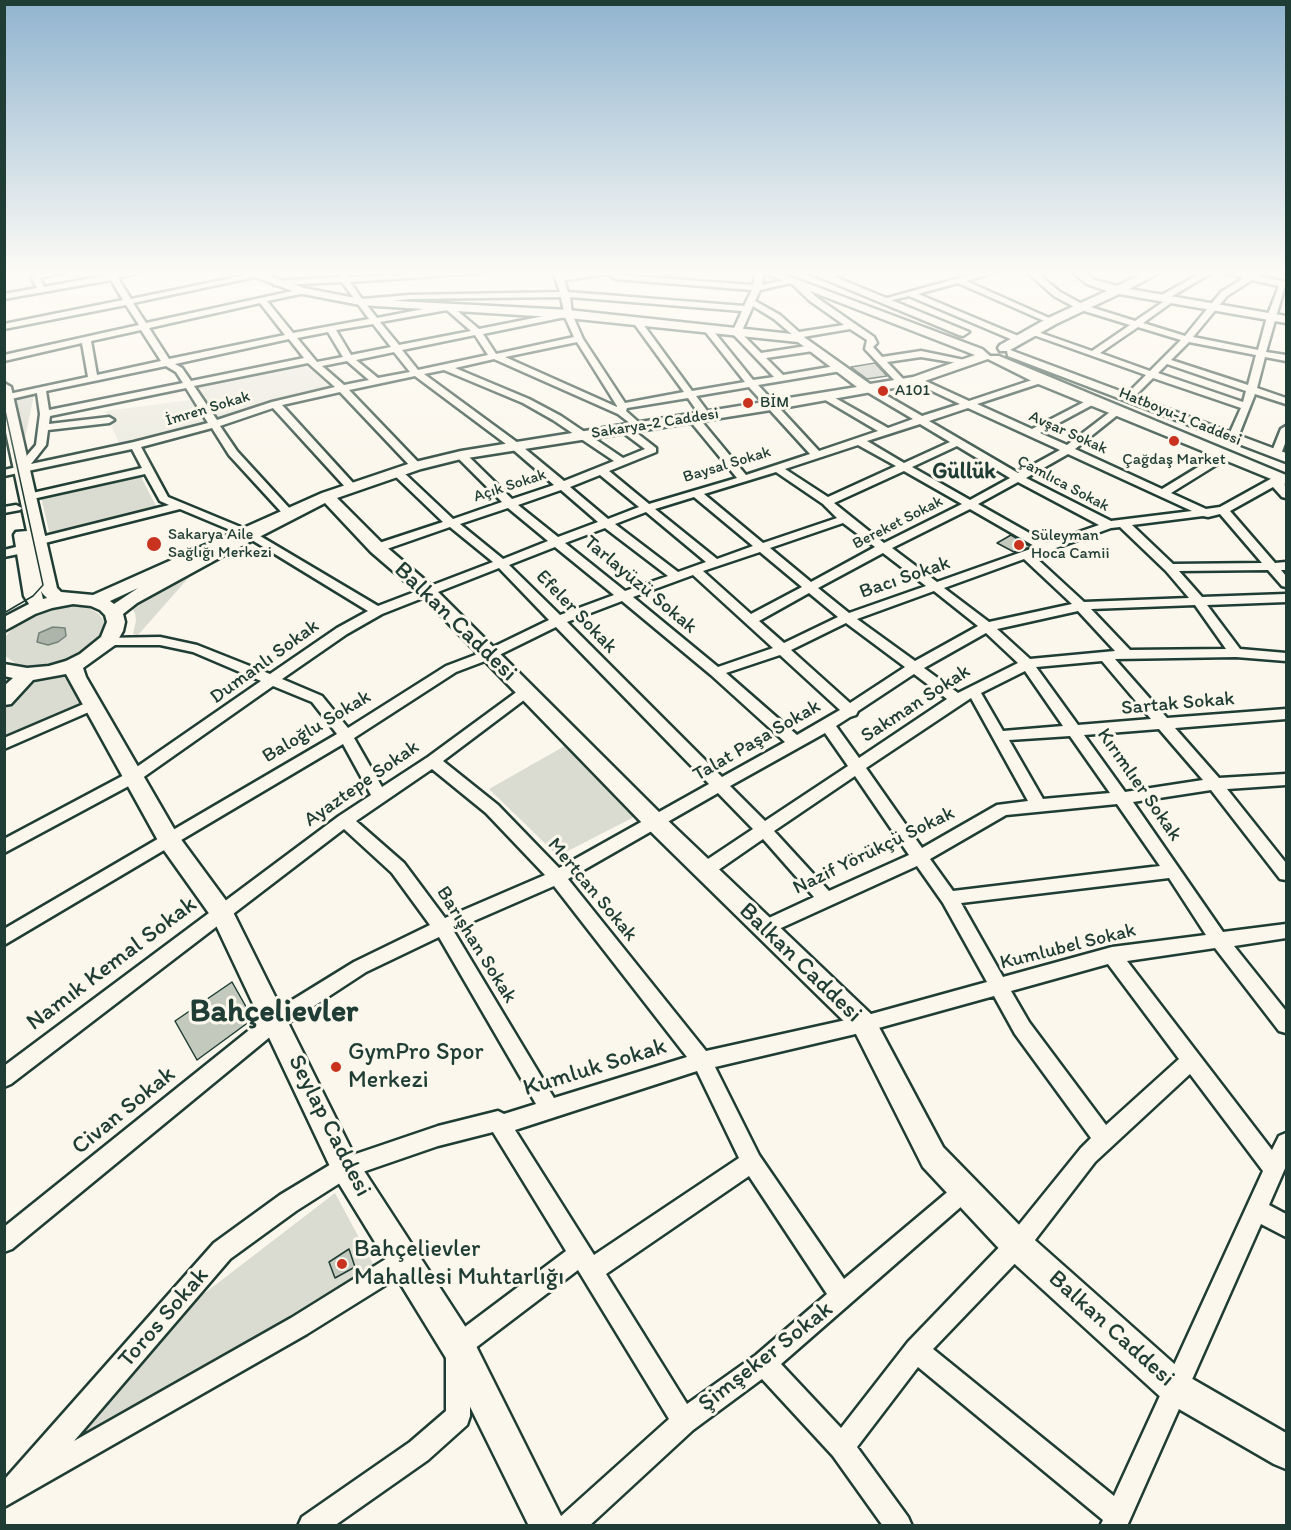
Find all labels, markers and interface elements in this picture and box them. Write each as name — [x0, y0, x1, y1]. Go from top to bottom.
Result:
place label: A101 — [895, 381, 930, 401]
marker: A101 — [876, 384, 890, 398]
street label: Hatboyu-1 Caddesi — [1116, 384, 1244, 450]
street label: İmren Sokak — [163, 387, 253, 431]
place label: BİM — [760, 393, 789, 413]
marker: BİM — [741, 396, 755, 410]
street label: Sakarya-2 Caddesi — [590, 404, 720, 444]
street label: Avşar Sokak — [1026, 407, 1110, 459]
marker: Çağdaş Market — [1167, 434, 1181, 448]
street label: Baysal Sokak — [681, 443, 773, 487]
place label: Çağdaş Market — [1122, 450, 1226, 470]
street label: Çamlıca Sokak — [1014, 452, 1112, 516]
district label: Güllük — [932, 459, 996, 485]
street label: Açık Sokak — [471, 465, 549, 507]
street label: Bereket Sokak — [850, 492, 946, 554]
place label: Sakarya Aile Sağlığı Merkezi — [168, 525, 272, 563]
place label: Süleyman Hoca Camii — [1031, 526, 1109, 564]
street label: Tarlayüzü Sokak — [579, 531, 701, 639]
marker: Sakarya Aile Sağlığı Merkezi — [145, 535, 163, 553]
marker: Süleyman Hoca Camii — [1012, 538, 1026, 552]
street label: Bacı Sokak — [857, 551, 953, 605]
street label: Balkan Caddesi — [387, 556, 523, 688]
street label: Efeler Sokak — [530, 565, 622, 659]
street label: Dumanlı Sokak — [206, 614, 324, 710]
street label: Sakman Sokak — [857, 660, 975, 748]
street label: Baloğlu Sokak — [258, 685, 376, 769]
street label: Sartak Sokak — [1120, 687, 1236, 721]
street label: Talat Paşa Sokak — [689, 695, 825, 787]
street label: Kırımlıer Sokak — [1091, 724, 1187, 846]
street label: Ayaztepe Sokak — [300, 735, 424, 833]
street label: Nazif Yörükçü Sokak — [789, 801, 959, 901]
street label: Mertcan Sokak — [542, 833, 642, 947]
street label: Barışhan Sokak — [430, 882, 522, 1008]
street label: Namık Kemal Sokak — [21, 891, 203, 1037]
street label: Balkan Caddesi — [732, 897, 868, 1029]
street label: Kumlubel Sokak — [998, 919, 1138, 975]
district label: Bahçelievler — [190, 994, 358, 1032]
street label: Kumluk Sokak — [520, 1033, 670, 1103]
place label: GymPro Spor Merkezi — [348, 1039, 484, 1095]
street label: Seylap Caddesi — [281, 1050, 377, 1202]
marker: GymPro Spor Merkezi — [329, 1060, 343, 1074]
street label: Civan Sokak — [66, 1061, 182, 1161]
place label: Bahçelievler Mahallesi Muhtarlığı — [354, 1236, 564, 1292]
marker: Bahçelievler Mahallesi Muhtarlığı — [335, 1257, 349, 1271]
street label: Toros Sokak — [113, 1262, 215, 1374]
street label: Balkan Caddesi — [1042, 1265, 1180, 1393]
street label: Şimşeker Sokak — [693, 1296, 839, 1418]

